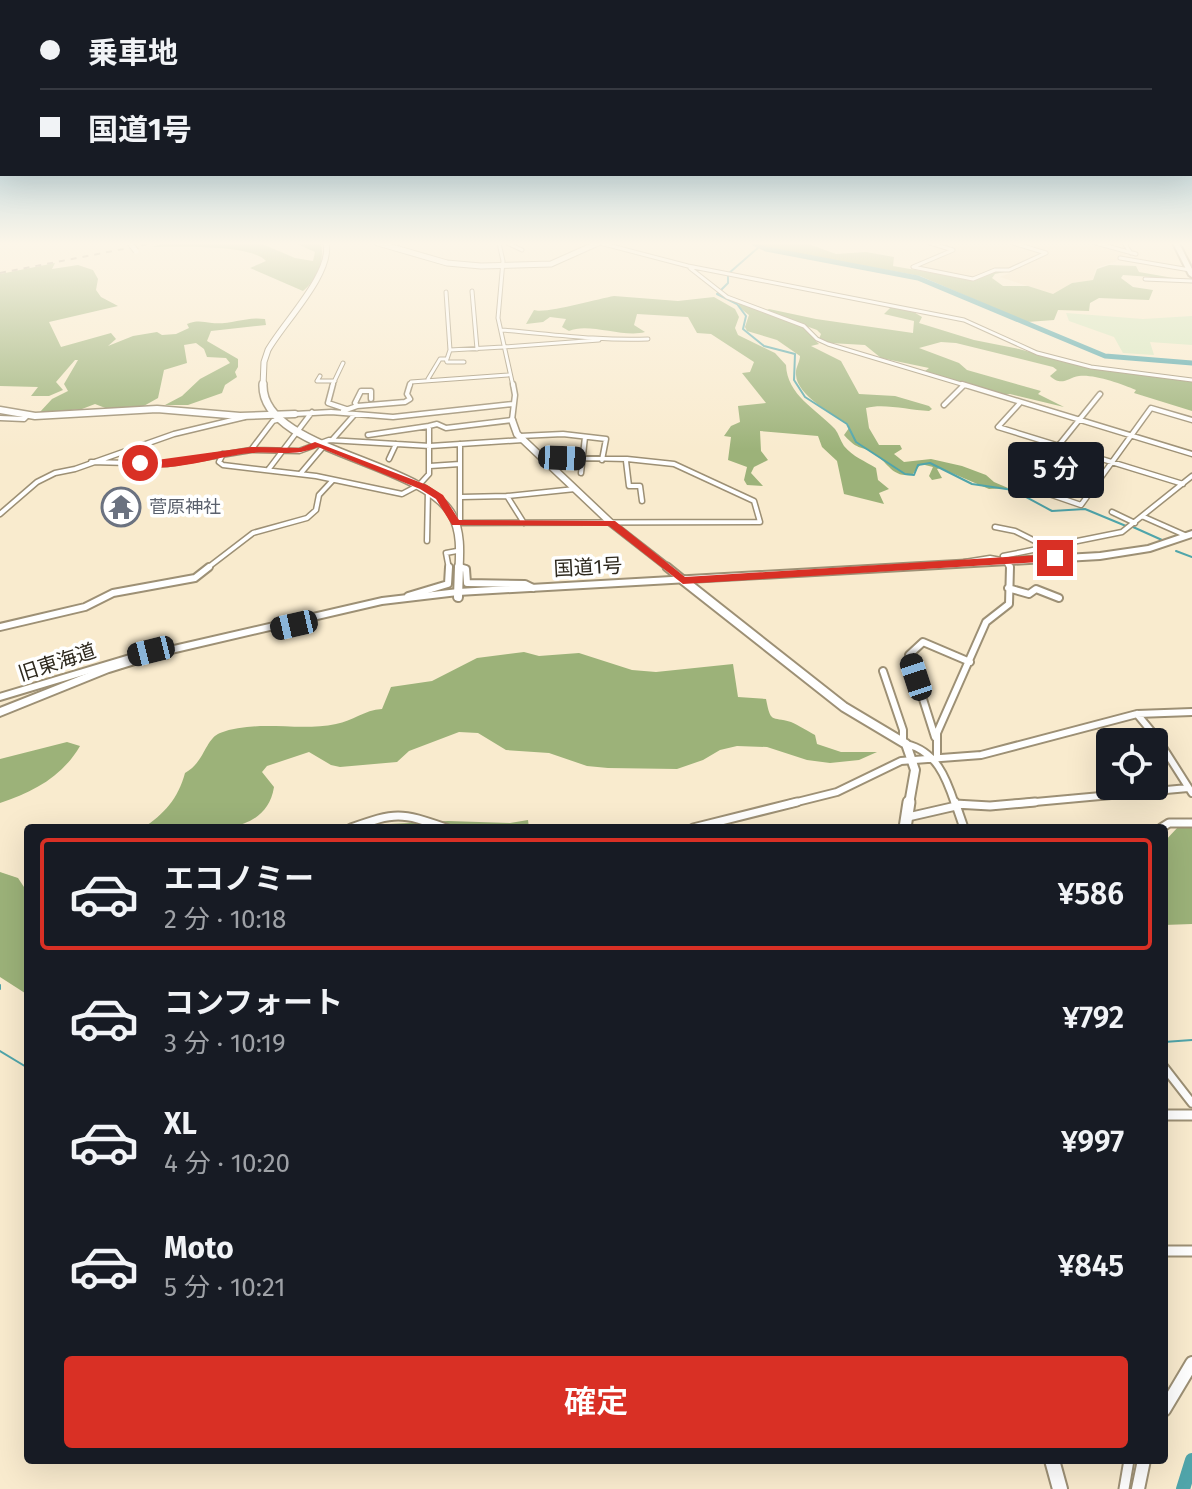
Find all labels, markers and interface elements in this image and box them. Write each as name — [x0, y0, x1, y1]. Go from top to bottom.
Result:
text: 乗車地 — [88, 35, 178, 71]
text: 国道1号 — [88, 112, 192, 148]
callout: 5 分 — [1007, 442, 1103, 498]
route start — [122, 445, 158, 481]
car — [538, 445, 586, 471]
text: 5 分 — [1033, 454, 1079, 485]
temple icon: 菅原神社 — [100, 486, 142, 528]
place label: 菅原神社 — [149, 496, 221, 518]
route end — [1037, 540, 1073, 576]
street label: 国道1号 — [553, 553, 623, 581]
car — [268, 608, 320, 642]
car — [125, 634, 177, 668]
street label: 旧東海道 — [15, 638, 99, 686]
car — [897, 650, 935, 704]
map controls — [1096, 728, 1168, 800]
button: locate — [1096, 728, 1168, 800]
icon: car — [68, 858, 140, 930]
text: エコノミー — [164, 861, 314, 897]
text: ¥586 — [1058, 876, 1124, 912]
text: 2 分 · 10:18 — [164, 904, 286, 935]
icon: car — [68, 982, 140, 1054]
text: コンフォート — [164, 985, 343, 1021]
text: ¥792 — [1062, 1000, 1124, 1036]
text: 3 分 · 10:19 — [164, 1028, 286, 1059]
icon: car — [68, 1106, 140, 1178]
text: XL — [164, 1106, 197, 1142]
text: ¥997 — [1061, 1124, 1124, 1160]
text: 4 分 · 10:20 — [164, 1148, 290, 1179]
icon: car — [68, 1230, 140, 1302]
text: Moto — [164, 1230, 234, 1266]
text: ¥845 — [1058, 1248, 1124, 1284]
text: 5 分 · 10:21 — [164, 1272, 285, 1303]
button: 確定 — [64, 1356, 1128, 1448]

